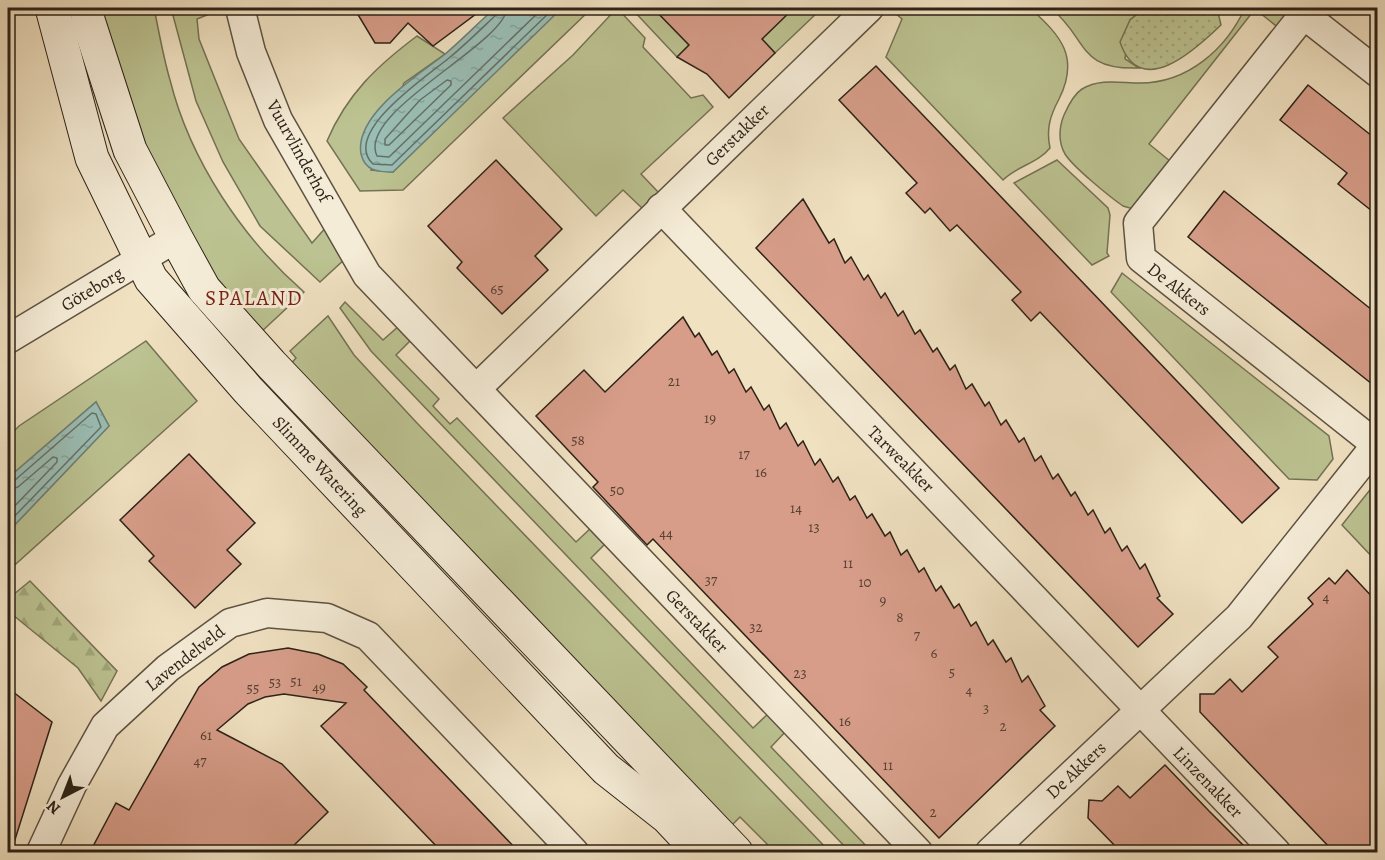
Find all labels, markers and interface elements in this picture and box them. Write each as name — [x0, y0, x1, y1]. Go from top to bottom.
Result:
street label: Vuurvlinderhof — [261, 95, 338, 209]
street label: Gerstakker — [700, 98, 774, 172]
street label: De Akkers — [1142, 257, 1216, 321]
street label: Göteborg — [56, 261, 128, 317]
house number: 65 — [490, 279, 504, 299]
district label: SPALAND — [205, 284, 303, 312]
house number: 21 — [668, 371, 680, 391]
house number: 19 — [704, 408, 716, 428]
street label: Slimme Watering — [267, 411, 373, 521]
street label: Tarweakker — [862, 420, 940, 498]
house number: 58 — [571, 430, 585, 450]
house number: 17 — [738, 444, 750, 464]
house number: 16 — [755, 462, 767, 482]
house number: 50 — [610, 480, 624, 500]
house number: 14 — [790, 498, 802, 518]
house number: 13 — [808, 517, 820, 537]
house number: 44 — [659, 523, 673, 543]
house number: 11 — [843, 553, 853, 573]
house number: 37 — [705, 570, 718, 590]
house number: 10 — [858, 572, 872, 592]
street label: Gerstakker — [660, 584, 734, 658]
house number: 4 — [1323, 587, 1330, 607]
house number: 9 — [880, 590, 887, 610]
house number: 8 — [896, 607, 904, 627]
house number: 32 — [749, 617, 763, 637]
street label: Lavendelveld — [140, 619, 230, 697]
house number: 7 — [914, 625, 921, 645]
house number: 6 — [931, 643, 938, 663]
house number: 5 — [949, 662, 955, 682]
house number: 23 — [793, 663, 807, 683]
house number: 51 — [290, 671, 302, 691]
house number: 53 — [269, 672, 281, 692]
house number: 49 — [312, 677, 326, 697]
house number: 55 — [247, 678, 259, 698]
house number: 4 — [966, 680, 973, 700]
house number: 3 — [983, 698, 989, 718]
house number: 16 — [839, 711, 851, 731]
house number: 2 — [999, 716, 1007, 736]
house number: 61 — [200, 725, 212, 745]
street label: De Akkers — [1041, 736, 1111, 804]
street label: Linzenakker — [1168, 741, 1248, 823]
house number: 47 — [193, 751, 207, 771]
house number: 11 — [883, 755, 893, 775]
north arrow — [33, 767, 93, 827]
text: N — [42, 795, 65, 819]
house number: 2 — [929, 802, 937, 822]

